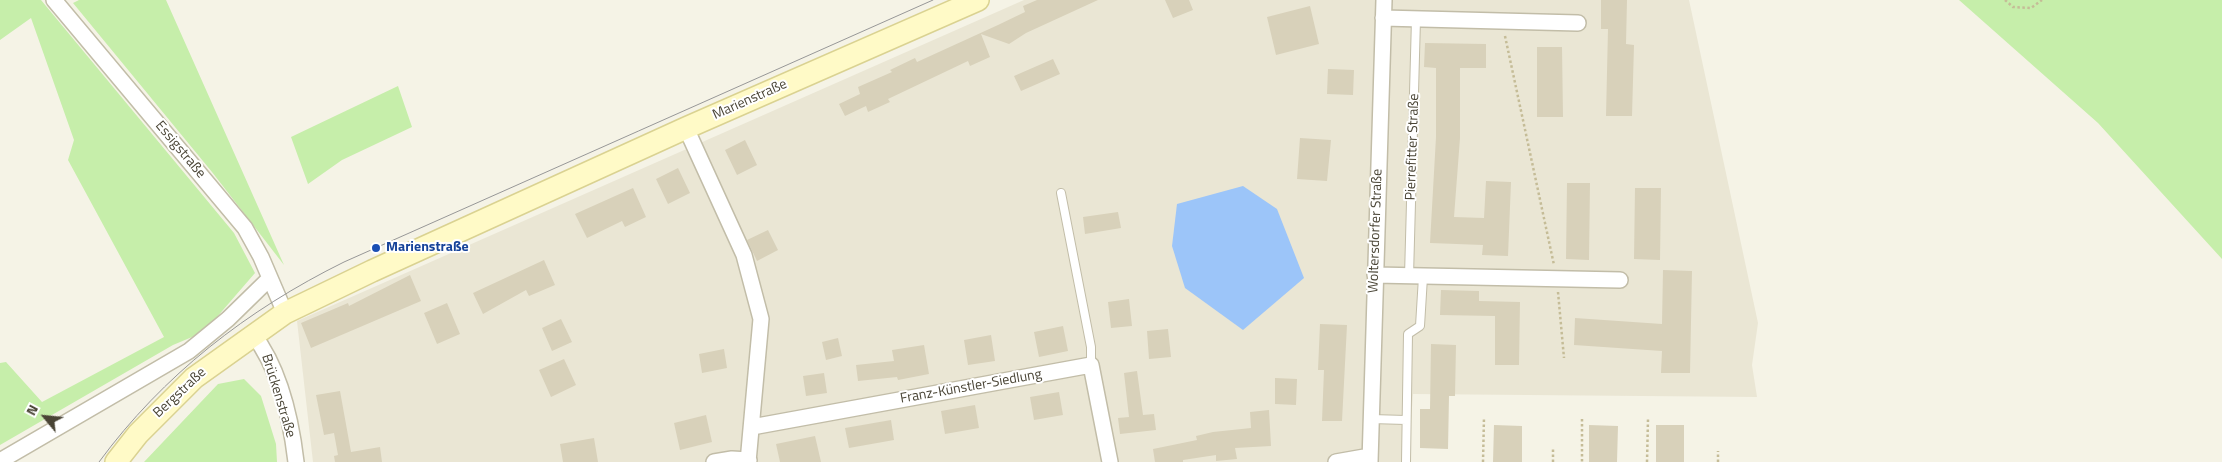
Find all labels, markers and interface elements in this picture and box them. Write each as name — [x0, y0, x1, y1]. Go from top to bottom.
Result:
street label: Marienstraße — [710, 76, 790, 124]
street label: Pierrefitter Straße — [1403, 93, 1423, 201]
street label: Essigstraße — [151, 118, 209, 182]
street label: Woltersdorfer Straße — [1365, 168, 1387, 294]
place label: Marienstraße — [386, 240, 469, 256]
marker: Marienstraße — [370, 242, 382, 254]
street label: Brückenstraße — [257, 352, 299, 440]
street label: Bergstraße — [150, 364, 210, 422]
street label: Franz-Künstler-Siedlung — [899, 366, 1043, 408]
north arrow — [20, 392, 70, 442]
text: N — [20, 401, 43, 419]

